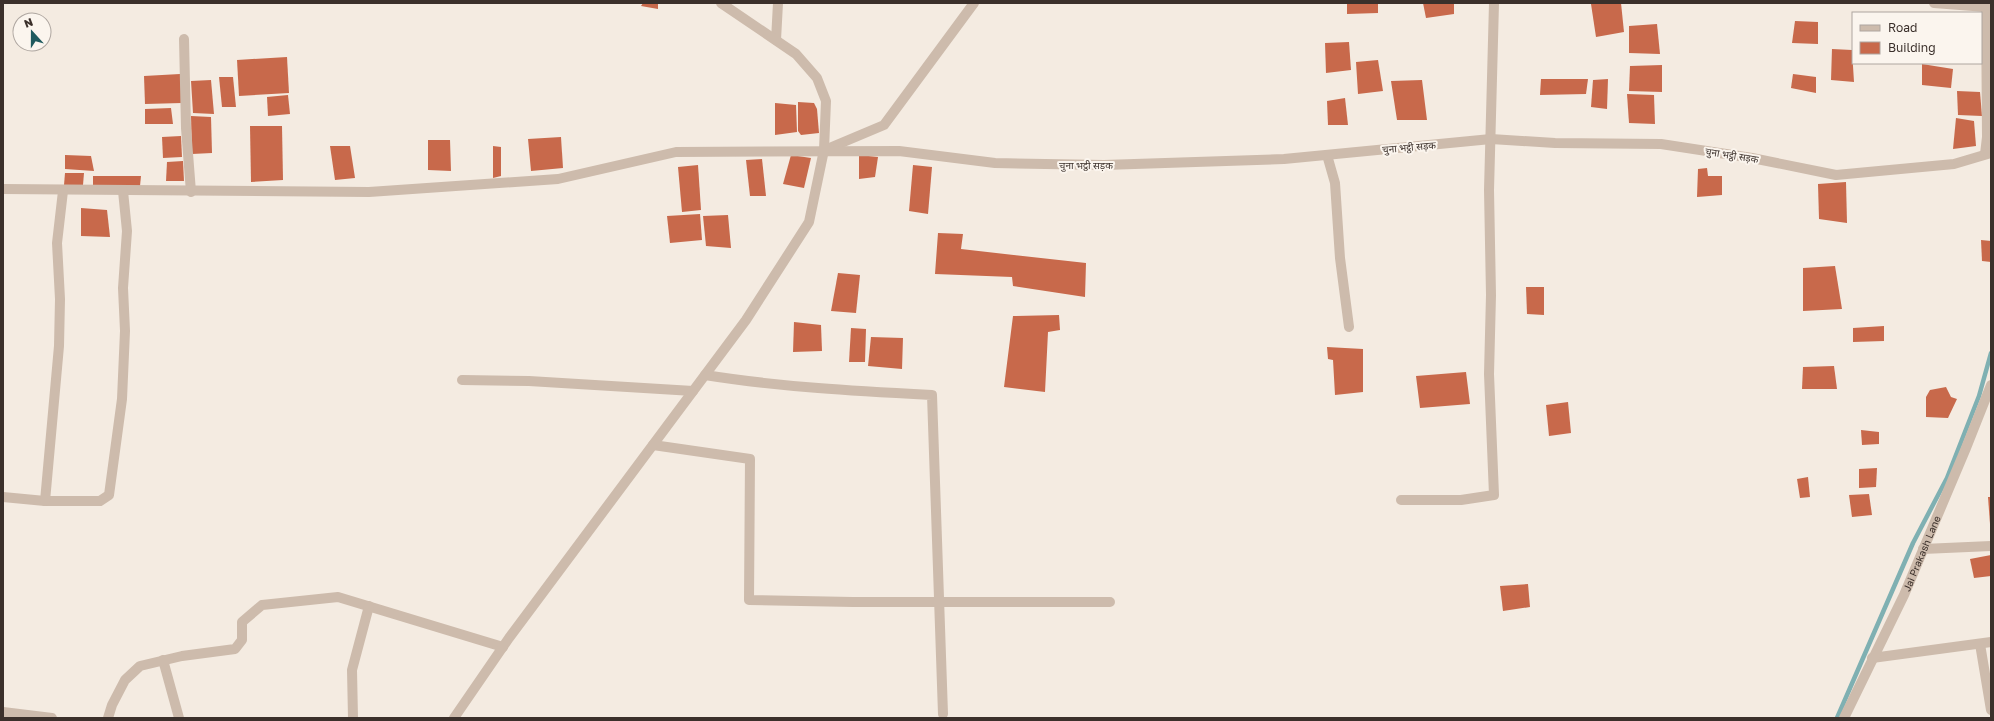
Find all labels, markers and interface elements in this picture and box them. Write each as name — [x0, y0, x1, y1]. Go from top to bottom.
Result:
north arrow — [12, 12, 52, 52]
legend — [1852, 12, 1982, 64]
text: N — [22, 15, 34, 30]
text: Road — [1888, 20, 1917, 35]
text: Building — [1888, 40, 1936, 55]
street label: चुना भट्ठी सड़क — [1382, 139, 1437, 156]
street label: चुना भट्ठी सड़क — [1704, 145, 1760, 166]
street label: चुना भट्ठी सड़क — [1059, 159, 1113, 172]
street label: Jai Prakash Lane — [1900, 514, 1943, 593]

